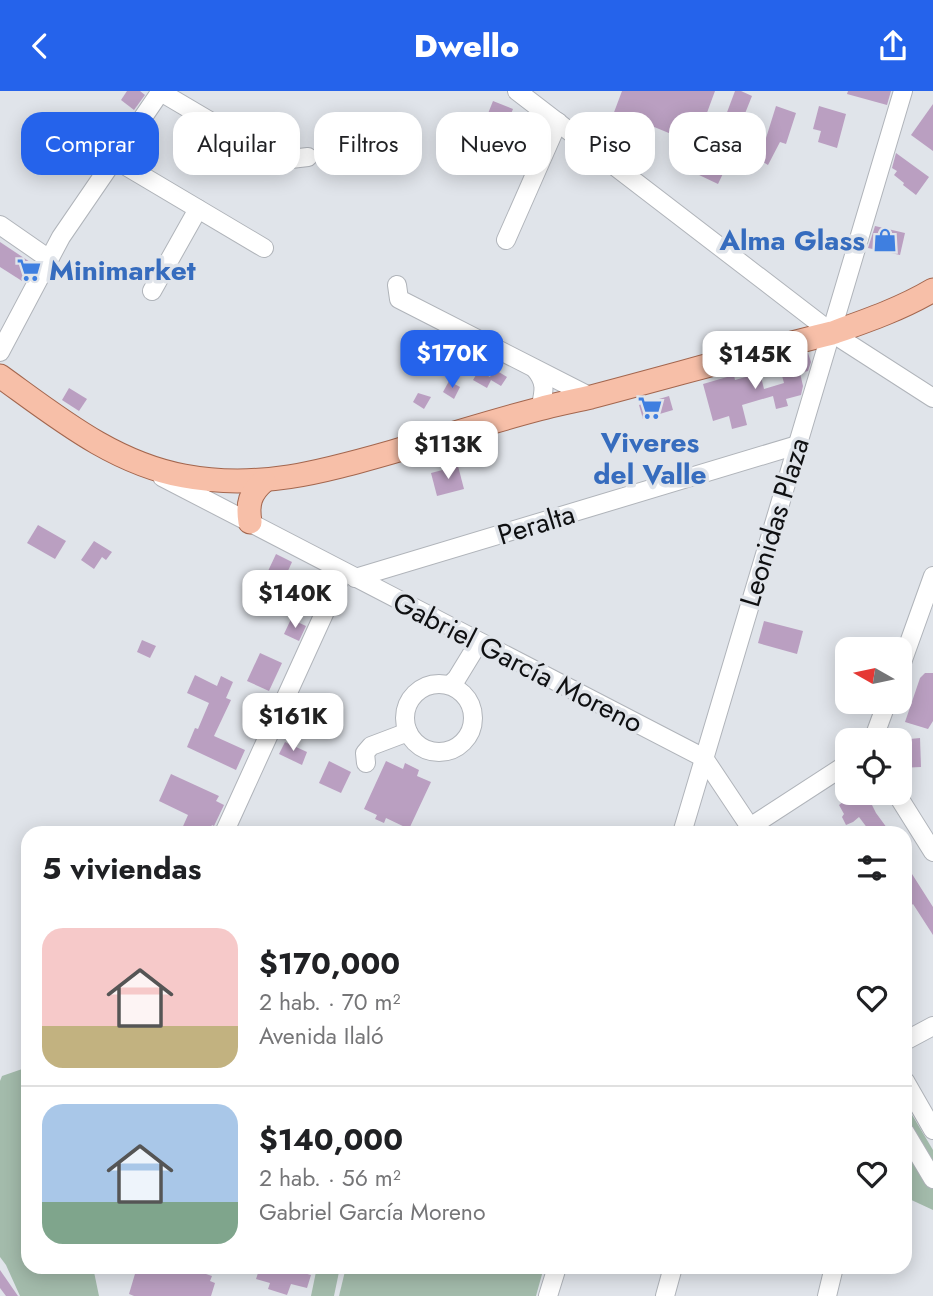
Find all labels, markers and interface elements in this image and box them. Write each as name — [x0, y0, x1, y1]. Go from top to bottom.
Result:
text: Dwello — [414, 23, 519, 69]
icon: back — [21, 27, 59, 65]
icon: share — [874, 27, 912, 65]
chip: Comprar — [21, 112, 159, 175]
chip: Alquilar — [173, 112, 300, 175]
chip: Filtros — [314, 112, 422, 175]
chip: Nuevo — [436, 112, 551, 175]
chip: Piso — [565, 112, 655, 175]
chip: Casa — [669, 112, 766, 175]
place label: Alma Glass — [718, 220, 865, 261]
shop icon: Alma Glass — [871, 226, 899, 254]
place label: Minimarket — [49, 250, 196, 291]
supermarket icon: Minimarket — [15, 256, 43, 284]
pin: $170K — [403, 331, 501, 390]
pin: $145K — [706, 331, 804, 391]
text: $170K — [416, 336, 488, 370]
text: $145K — [719, 337, 791, 371]
supermarket icon: Viveres del Valle — [636, 394, 664, 422]
pin: $113K — [399, 421, 497, 481]
place label: Viveres del Valle — [593, 422, 707, 495]
text: $113K — [414, 427, 482, 461]
street label: Leonidas Plaza — [729, 432, 820, 612]
street label: Peralta — [493, 493, 580, 556]
pin: $140K — [246, 571, 344, 630]
text: $140K — [258, 576, 332, 610]
street label: Gabriel García Moreno — [386, 582, 650, 743]
north arrow — [835, 637, 912, 714]
map controls — [835, 637, 912, 805]
pin: $161K — [244, 693, 342, 753]
text: $161K — [258, 699, 328, 733]
button: locate — [835, 728, 912, 805]
text: 5 viviendas — [42, 847, 201, 890]
icon: filters — [853, 849, 891, 887]
text: $170,000 — [259, 942, 400, 985]
icon: home — [98, 956, 182, 1040]
icon: heart — [853, 979, 891, 1017]
text: 2 hab. · 70 m² — [259, 985, 400, 1019]
text: Avenida Ilaló — [259, 1019, 384, 1053]
text: $140,000 — [259, 1118, 403, 1161]
icon: home — [98, 1132, 182, 1216]
icon: heart — [853, 1155, 891, 1193]
text: 2 hab. · 56 m² — [259, 1161, 401, 1195]
text: Gabriel García Moreno — [259, 1195, 485, 1229]

